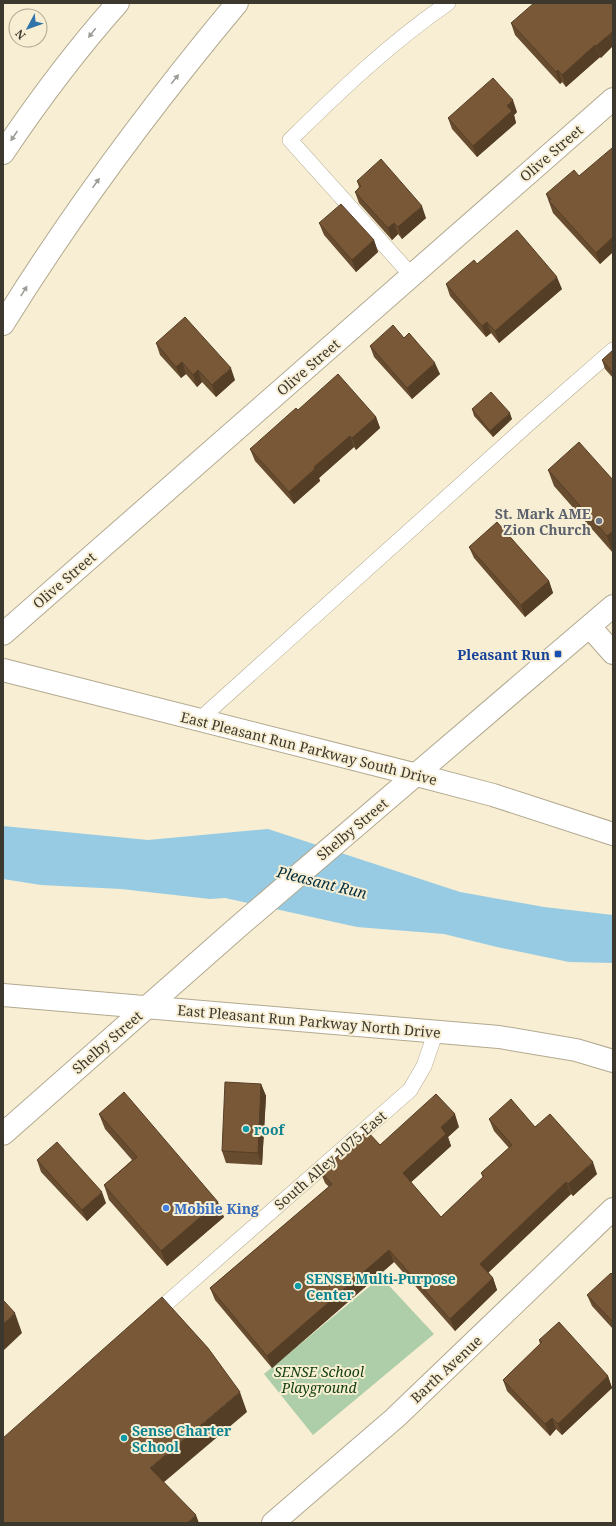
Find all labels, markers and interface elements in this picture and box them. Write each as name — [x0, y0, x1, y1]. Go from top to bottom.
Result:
north arrow — [8, 8, 48, 48]
text: N — [11, 26, 29, 43]
one-way arrow — [88, 27, 97, 38]
one-way arrow — [170, 74, 179, 85]
street label: Olive Street — [516, 120, 587, 186]
one-way arrow — [10, 131, 18, 142]
one-way arrow — [92, 178, 100, 188]
one-way arrow — [20, 285, 27, 297]
street label: Olive Street — [273, 334, 344, 400]
place label: St. Mark AME Zion Church — [495, 504, 591, 539]
marker: St. Mark AME Zion Church — [594, 516, 604, 526]
street label: Olive Street — [29, 547, 100, 613]
place label: Pleasant Run — [457, 645, 550, 664]
marker: Pleasant Run — [553, 649, 563, 659]
street label: East Pleasant Run Parkway South Drive — [179, 707, 439, 789]
street label: Shelby Street — [312, 794, 392, 864]
water label: Pleasant Run — [274, 861, 369, 903]
street label: East Pleasant Run Parkway North Drive — [177, 1000, 441, 1042]
street label: Shelby Street — [68, 1006, 146, 1078]
street label: South Alley 1075 East — [270, 1106, 390, 1214]
place label: roof — [254, 1120, 286, 1139]
marker: roof — [241, 1124, 251, 1134]
place label: Mobile King — [174, 1199, 259, 1218]
marker: Mobile King — [161, 1203, 171, 1213]
place label: SENSE Multi-Purpose Center — [306, 1269, 456, 1304]
marker: SENSE Multi-Purpose Center — [293, 1281, 303, 1291]
street label: Barth Avenue — [406, 1331, 486, 1407]
park label: SENSE School Playground — [274, 1362, 365, 1397]
place label: Sense Charter School — [132, 1421, 232, 1456]
marker: Sense Charter School — [119, 1433, 129, 1443]

